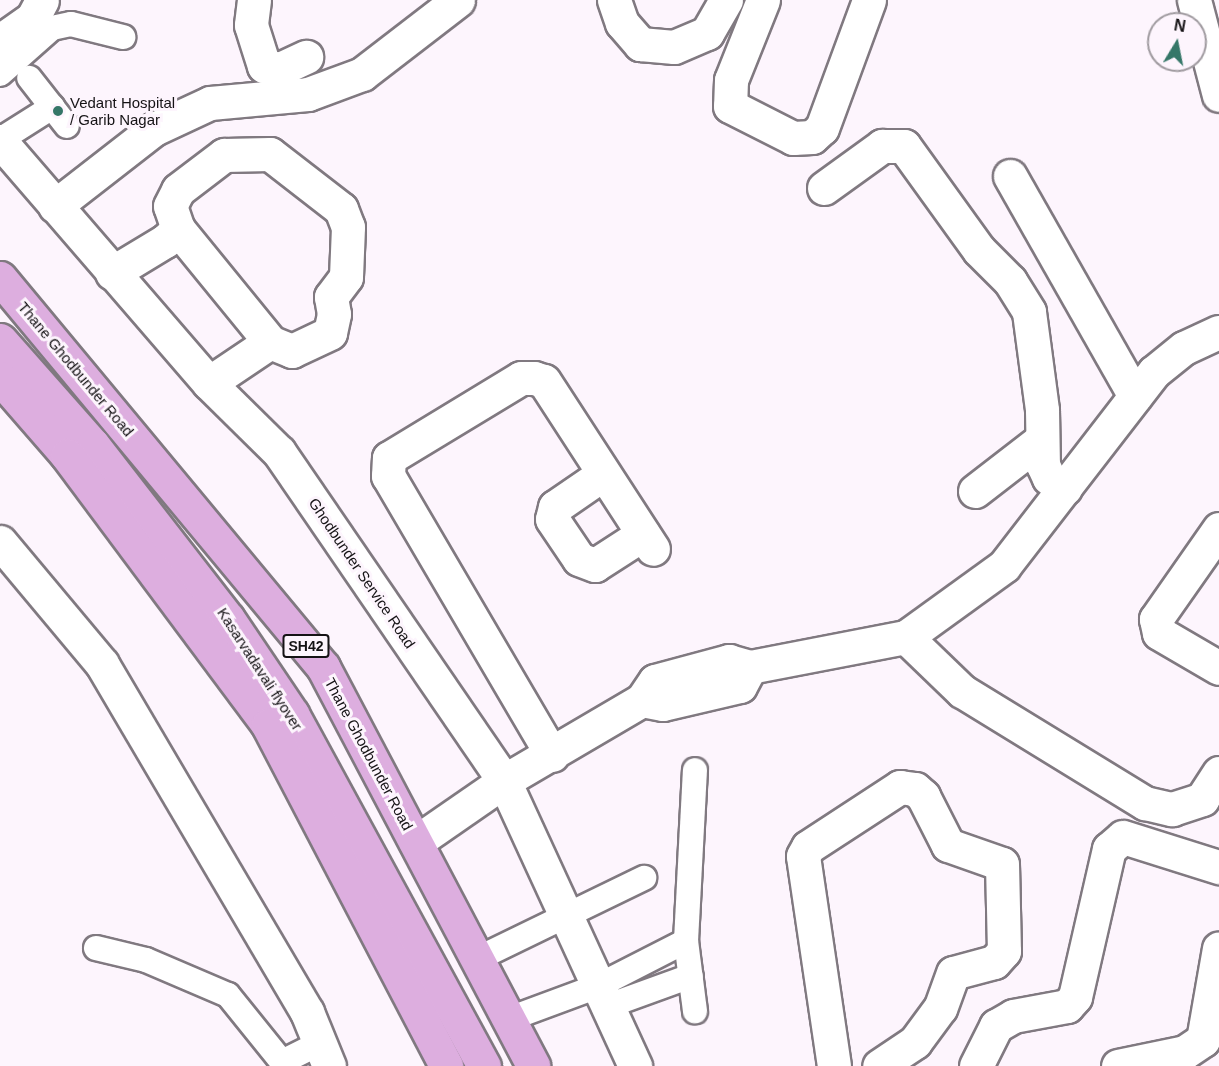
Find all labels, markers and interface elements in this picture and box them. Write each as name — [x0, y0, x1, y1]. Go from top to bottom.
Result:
north arrow — [1147, 12, 1207, 72]
text: N — [1173, 16, 1187, 35]
place label: Vedant Hospital / Garib Nagar — [70, 93, 175, 128]
marker: Vedant Hospital / Garib Nagar — [51, 104, 65, 118]
street label: Thane Ghodbunder Road — [14, 298, 138, 440]
street label: Ghodbunder Service Road — [305, 494, 419, 652]
street label: Kasarvadavali flyover — [214, 604, 306, 734]
road number: SH42 — [282, 635, 330, 657]
street label: Thane Ghodbunder Road — [321, 675, 417, 833]

